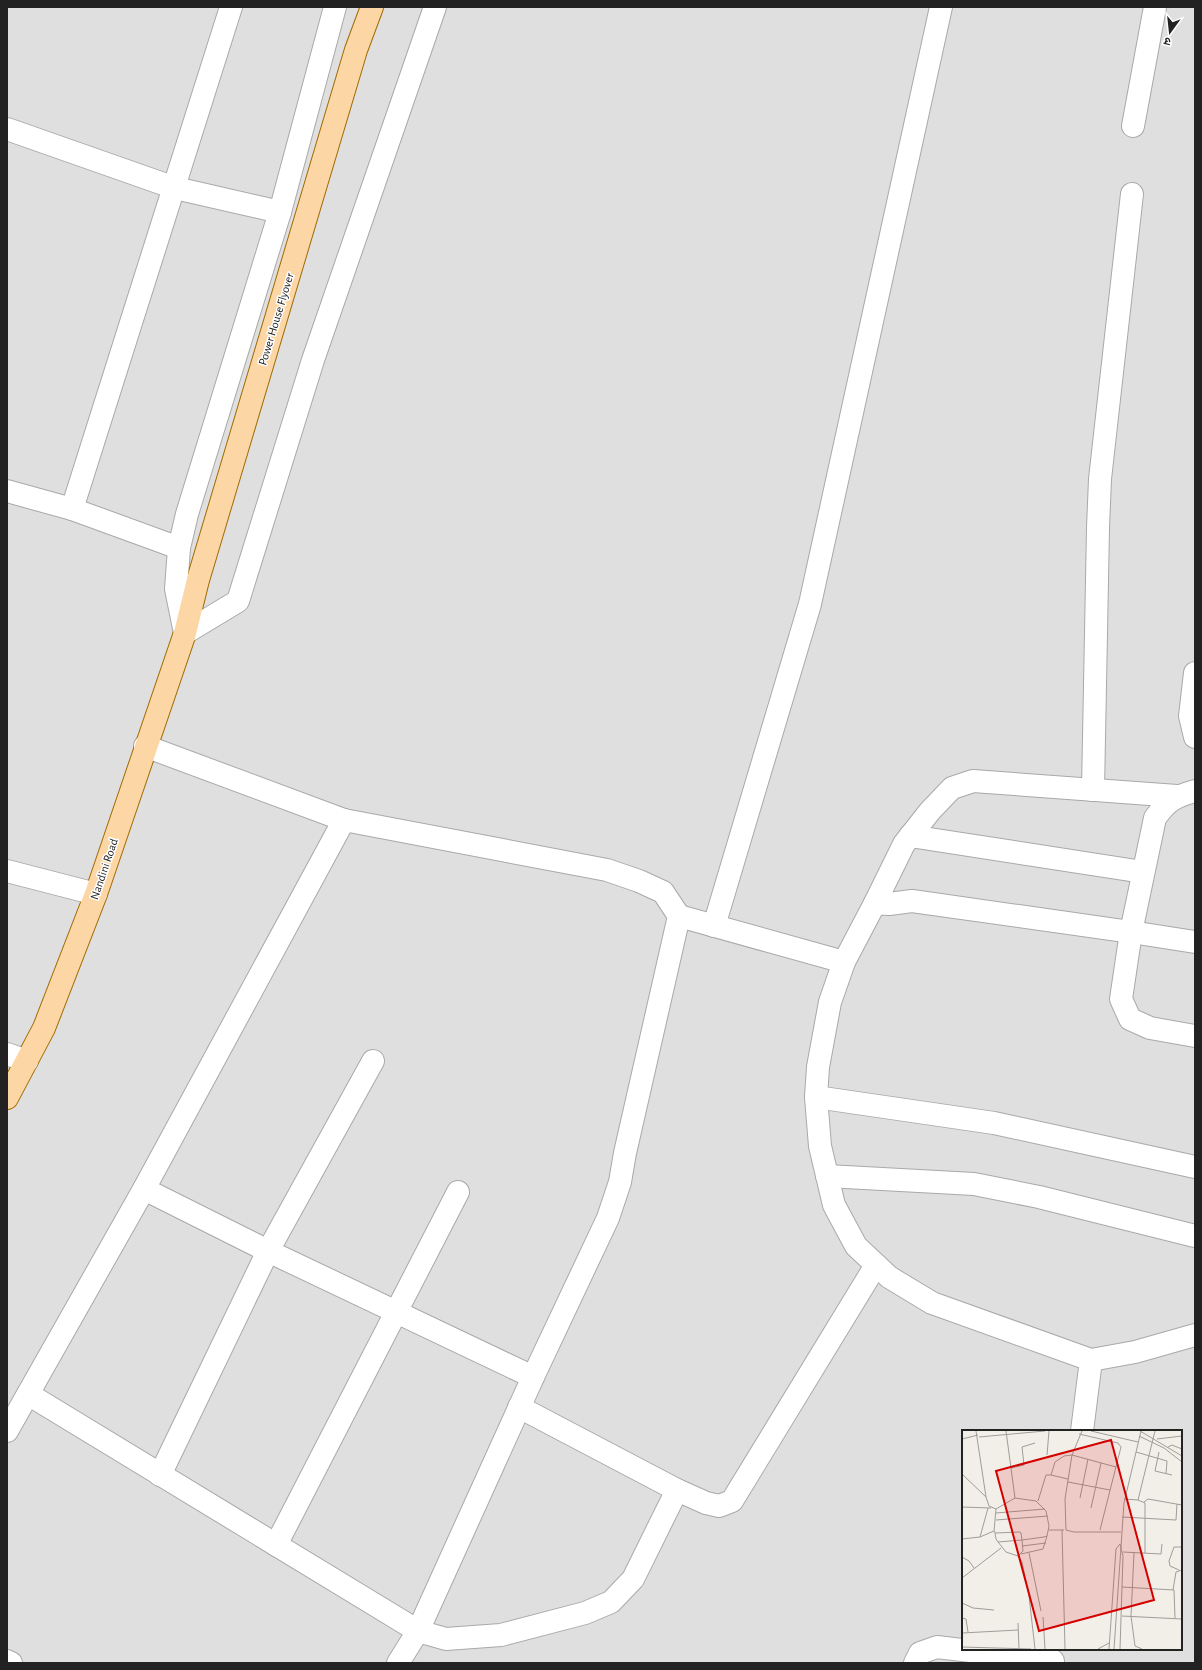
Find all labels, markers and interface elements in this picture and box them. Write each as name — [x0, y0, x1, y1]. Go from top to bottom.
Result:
north arrow — [1150, 12, 1190, 52]
text: उ — [1162, 35, 1172, 47]
street label: Power House Flyover — [256, 271, 297, 367]
street label: Nandini Road — [88, 837, 120, 901]
inset map — [962, 1430, 1182, 1650]

